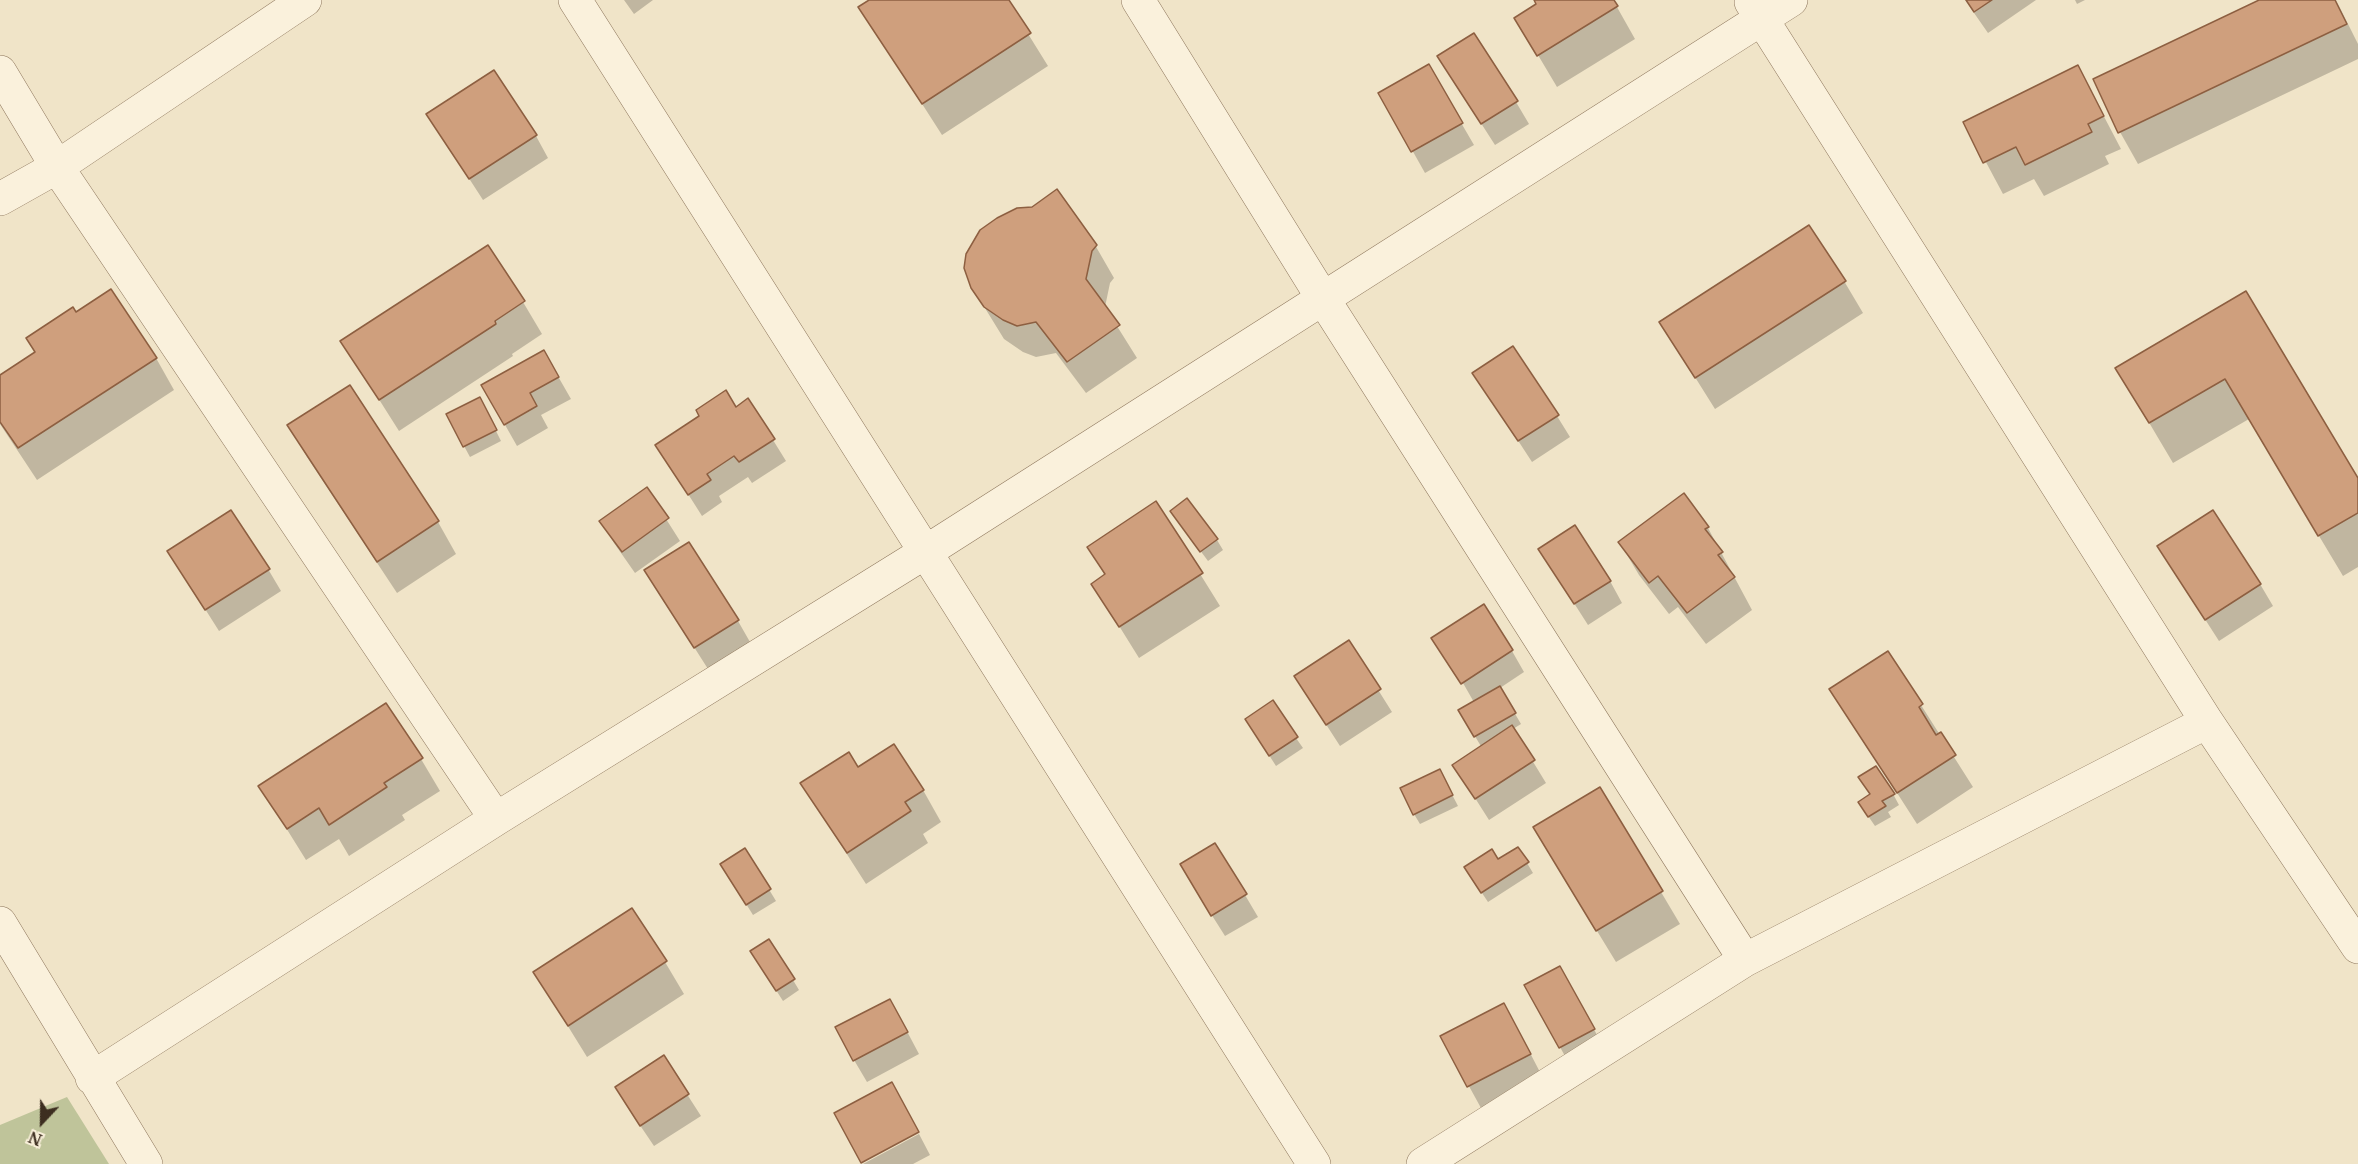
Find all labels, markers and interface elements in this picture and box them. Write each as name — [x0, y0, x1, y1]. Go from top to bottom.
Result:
north arrow — [12, 1092, 72, 1152]
text: N — [25, 1126, 45, 1151]

